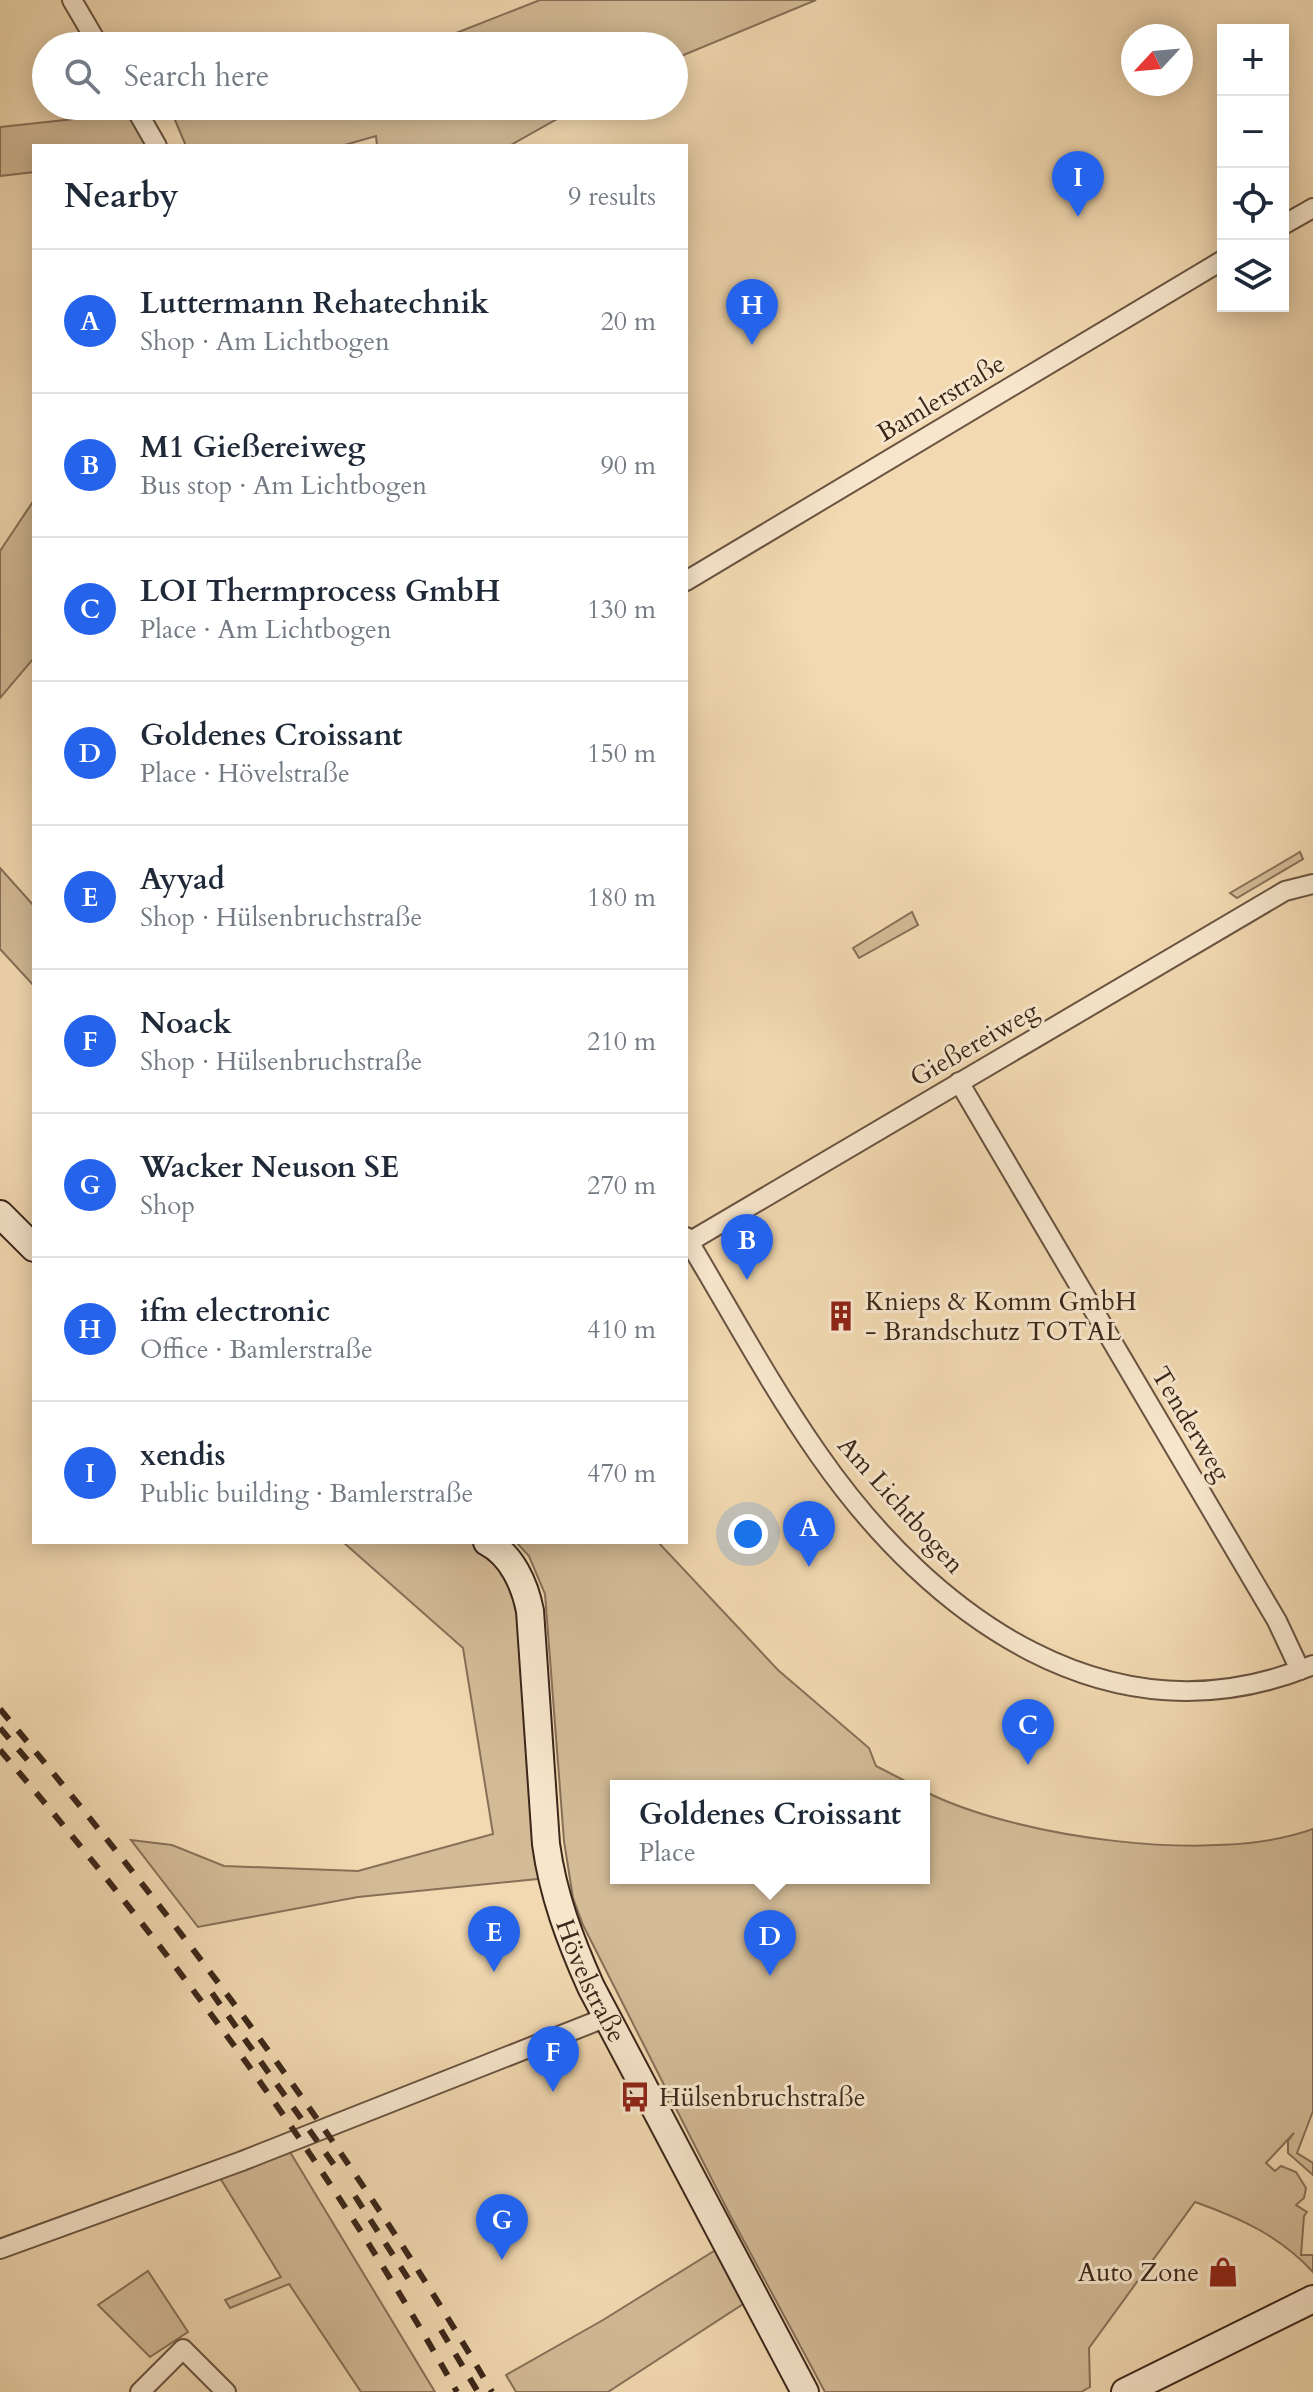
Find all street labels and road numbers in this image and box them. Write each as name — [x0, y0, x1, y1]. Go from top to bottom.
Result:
street label: Bamlerstraße — [870, 346, 1012, 450]
street label: Gießereiweg — [903, 993, 1045, 1095]
street label: Tenderweg — [1143, 1360, 1239, 1488]
street label: Am Lichtbogen — [830, 1429, 972, 1582]
street label: Hövelstraße — [548, 1914, 635, 2048]

